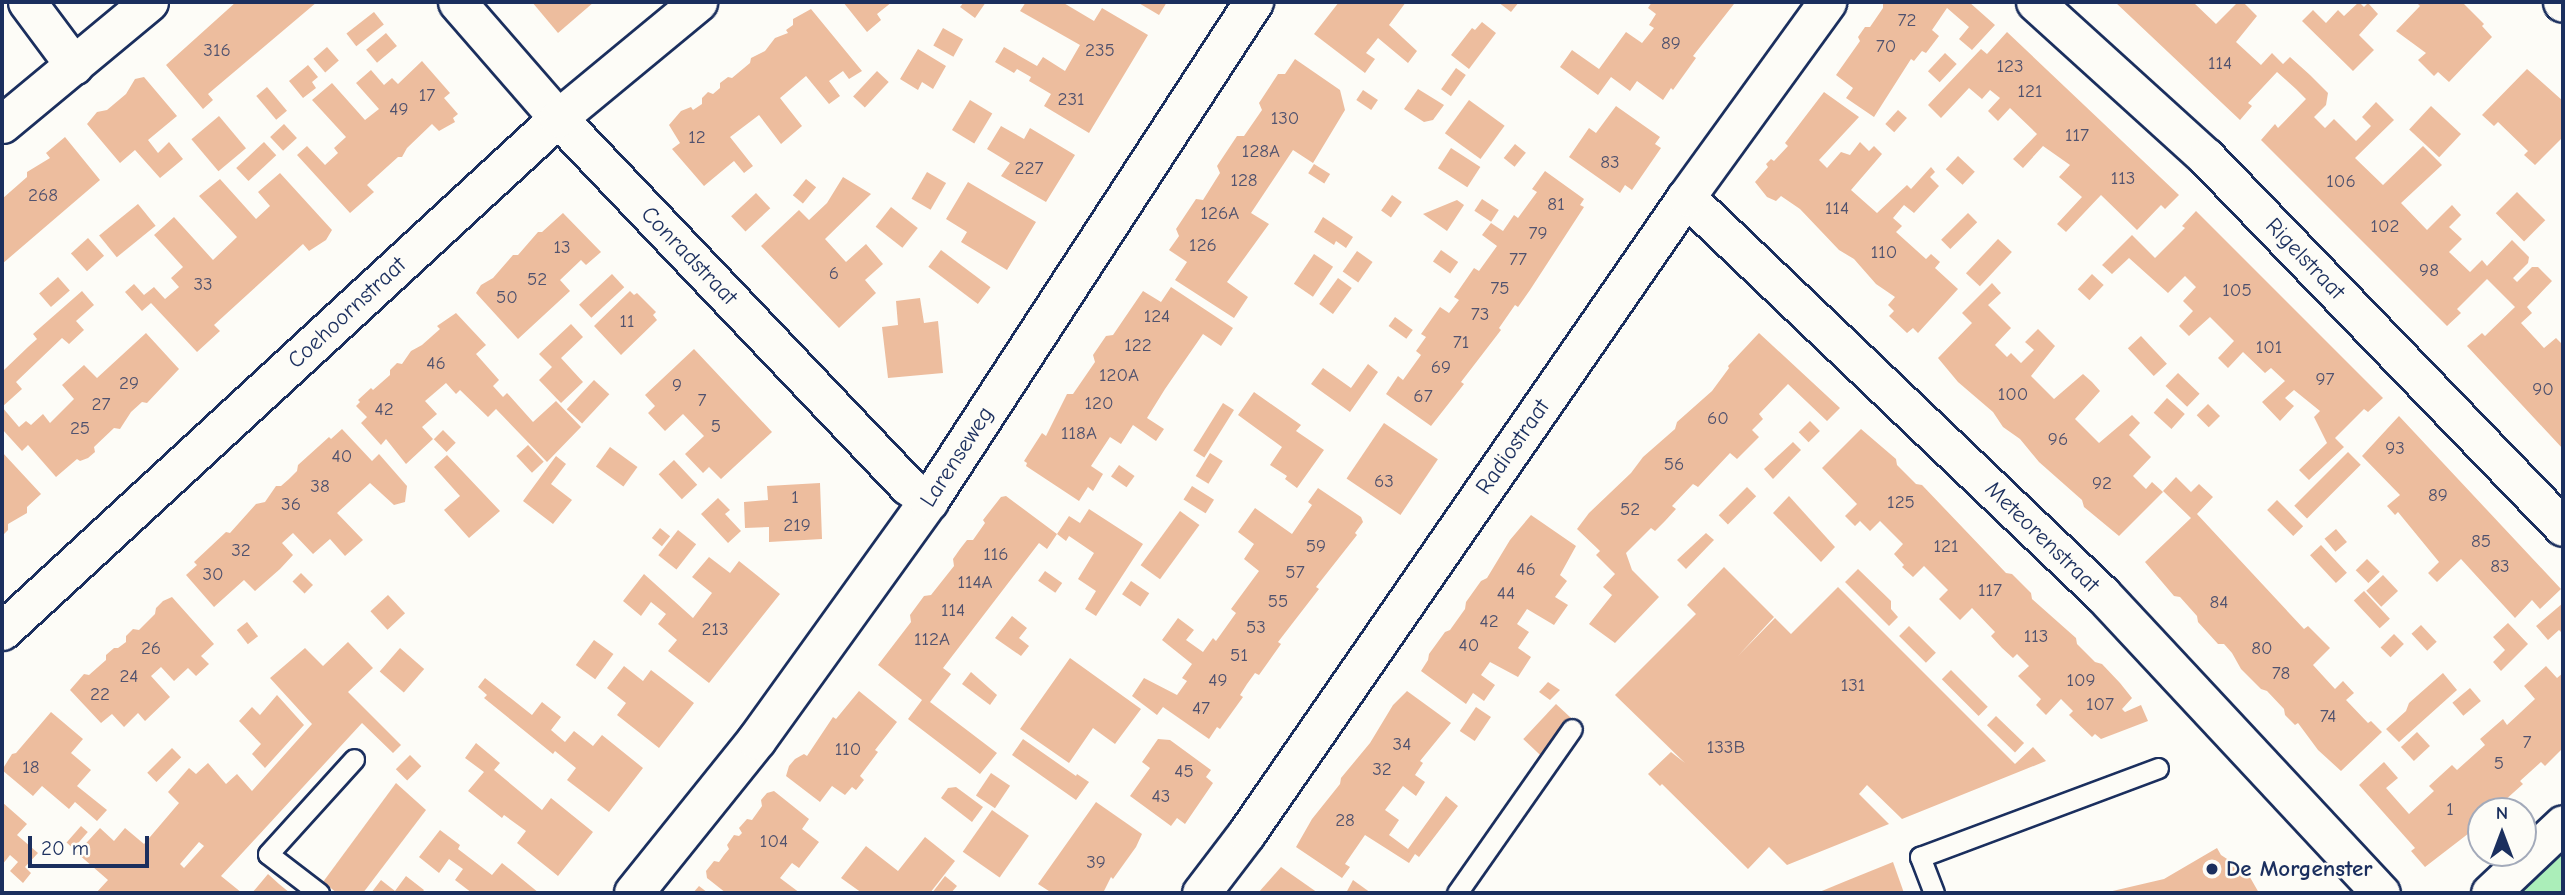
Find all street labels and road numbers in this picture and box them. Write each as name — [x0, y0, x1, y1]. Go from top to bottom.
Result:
street label: Conradstraat — [635, 201, 743, 311]
street label: Rigelstraat — [2259, 212, 2351, 306]
street label: Coehoornstraat — [282, 251, 412, 375]
street label: Radiostraat — [1470, 394, 1556, 500]
street label: Larenseweg — [914, 402, 1000, 512]
street label: Meteorenstraat — [1979, 475, 2105, 599]

